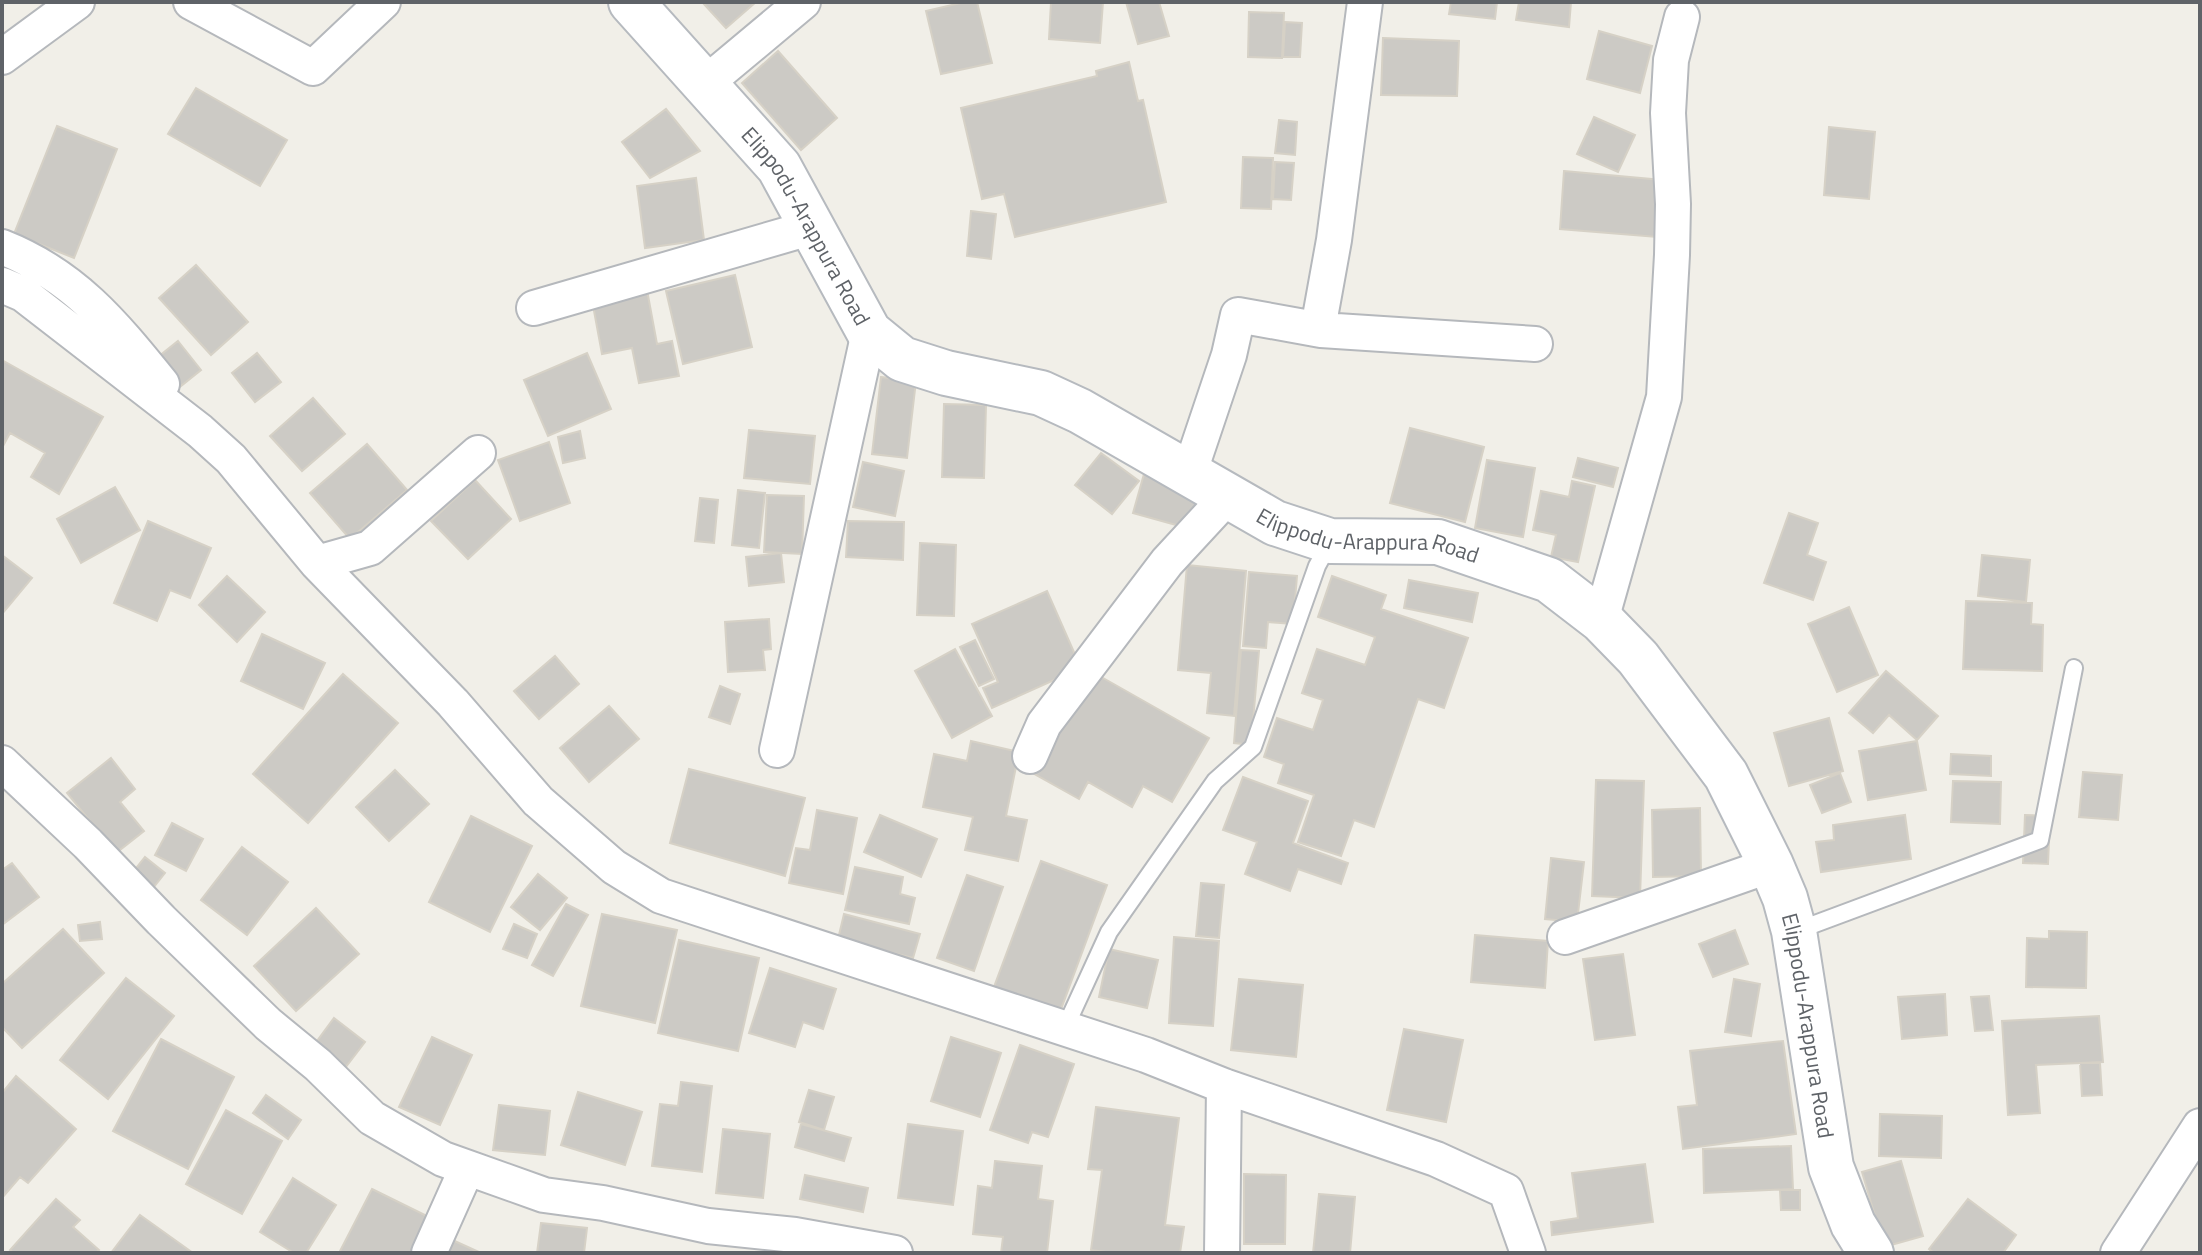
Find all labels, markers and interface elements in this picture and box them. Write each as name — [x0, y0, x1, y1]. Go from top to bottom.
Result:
street label: Elippodu-Arappura Road — [733, 119, 879, 332]
street label: Elippodu-Arappura Road — [1250, 499, 1484, 572]
street label: Elippodu-Arappura Road — [1773, 909, 1843, 1141]

